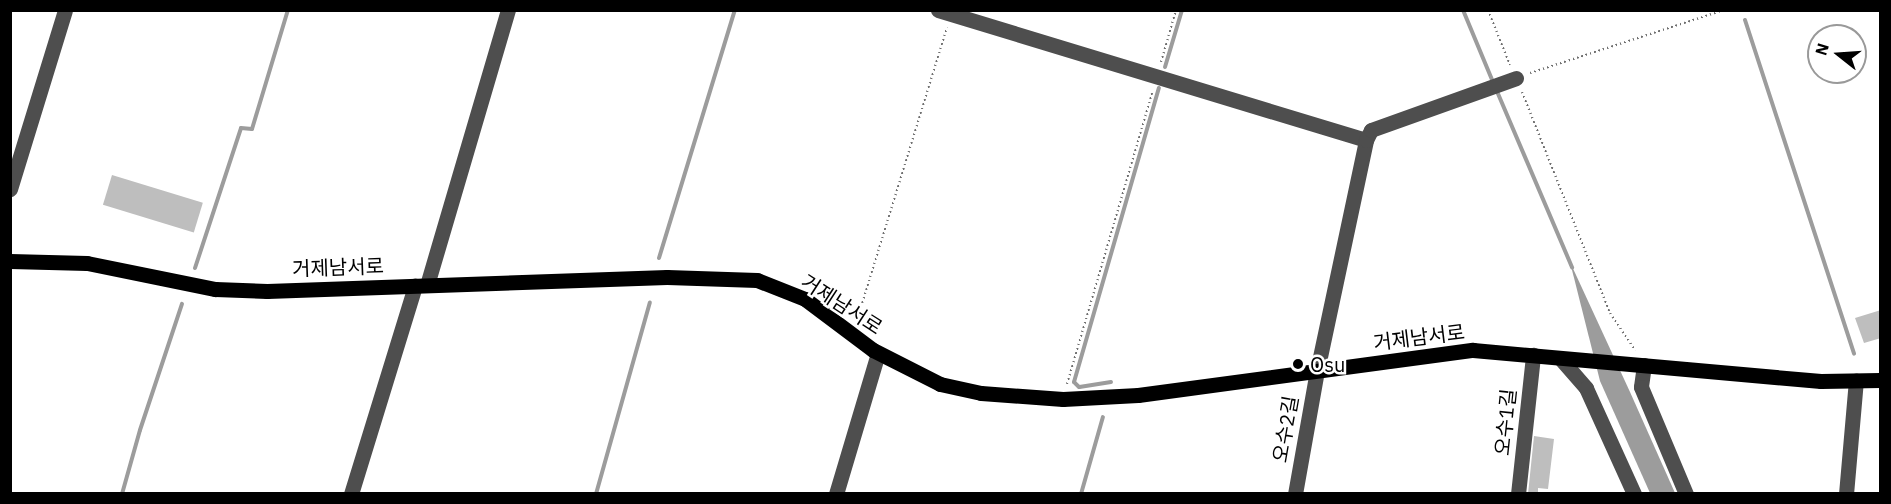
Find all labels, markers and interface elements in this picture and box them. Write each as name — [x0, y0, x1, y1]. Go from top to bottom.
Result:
north arrow — [1807, 24, 1867, 84]
text: N — [1810, 41, 1833, 58]
street label: 거제남서로 — [292, 253, 384, 281]
street label: 거제남서로 — [797, 269, 887, 339]
street label: 거제남서로 — [1372, 319, 1466, 355]
place label: Osu — [1310, 352, 1345, 376]
marker: Osu — [1291, 357, 1305, 371]
street label: 오수1길 — [1490, 387, 1520, 457]
street label: 오수2길 — [1267, 394, 1303, 464]

